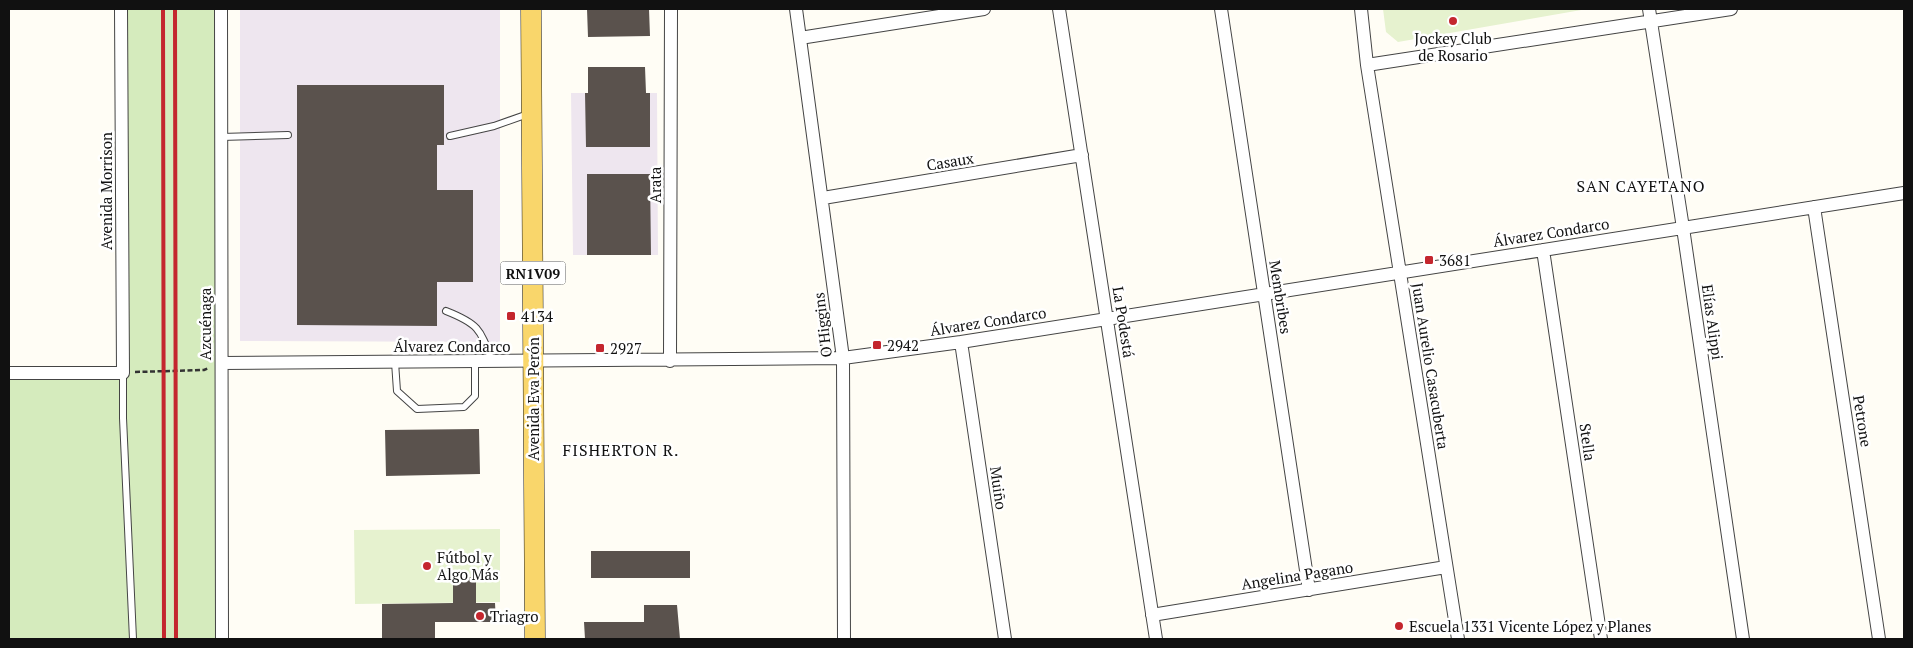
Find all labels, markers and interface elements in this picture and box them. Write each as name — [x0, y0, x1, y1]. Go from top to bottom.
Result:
marker: Jockey Club de Rosario — [1447, 15, 1459, 27]
place label: Jockey Club de Rosario — [1414, 28, 1492, 65]
street label: Avenida Morrison — [96, 132, 116, 250]
street label: Casaux — [925, 147, 975, 175]
street label: Arata — [645, 166, 665, 203]
district label: SAN CAYETANO — [1576, 175, 1706, 197]
street label: Álvarez Condarco — [1492, 213, 1610, 251]
place label: 3681 — [1439, 250, 1471, 270]
marker: 3681 — [1423, 254, 1435, 266]
street label: Membribes — [1265, 259, 1297, 335]
road number: RN1V09 — [500, 262, 566, 284]
street label: Juan Aurelio Casacuberta — [1408, 281, 1454, 451]
street label: Elías Alippi — [1698, 283, 1728, 361]
street label: La Podestá — [1109, 285, 1140, 359]
street label: Azcuénaga — [195, 287, 215, 360]
street label: O'Higgins — [808, 291, 836, 359]
street label: Álvarez Condarco — [929, 302, 1047, 340]
place label: 4134 — [521, 306, 553, 326]
marker: 4134 — [505, 310, 517, 322]
place label: 2942 — [887, 335, 919, 355]
street label: Álvarez Condarco — [393, 336, 511, 356]
street label: Avenida Eva Perón — [523, 337, 543, 461]
place label: 2927 — [610, 338, 642, 358]
marker: 2942 — [871, 339, 883, 351]
marker: 2927 — [594, 342, 606, 354]
street label: Petrone — [1849, 394, 1877, 448]
street label: Stella — [1575, 422, 1601, 463]
district label: FISHERTON R. — [563, 439, 679, 461]
street label: Muiño — [986, 465, 1012, 511]
place label: Fútbol y Algo Más — [437, 547, 499, 584]
street label: Angelina Pagano — [1240, 556, 1354, 594]
marker: Fútbol y Algo Más — [421, 560, 433, 572]
place label: Triagro — [490, 606, 539, 626]
marker: Triagro — [474, 610, 486, 622]
place label: Escuela 1331 Vicente López y Planes — [1409, 616, 1652, 636]
marker: Escuela 1331 Vicente López y Planes — [1393, 620, 1405, 632]

